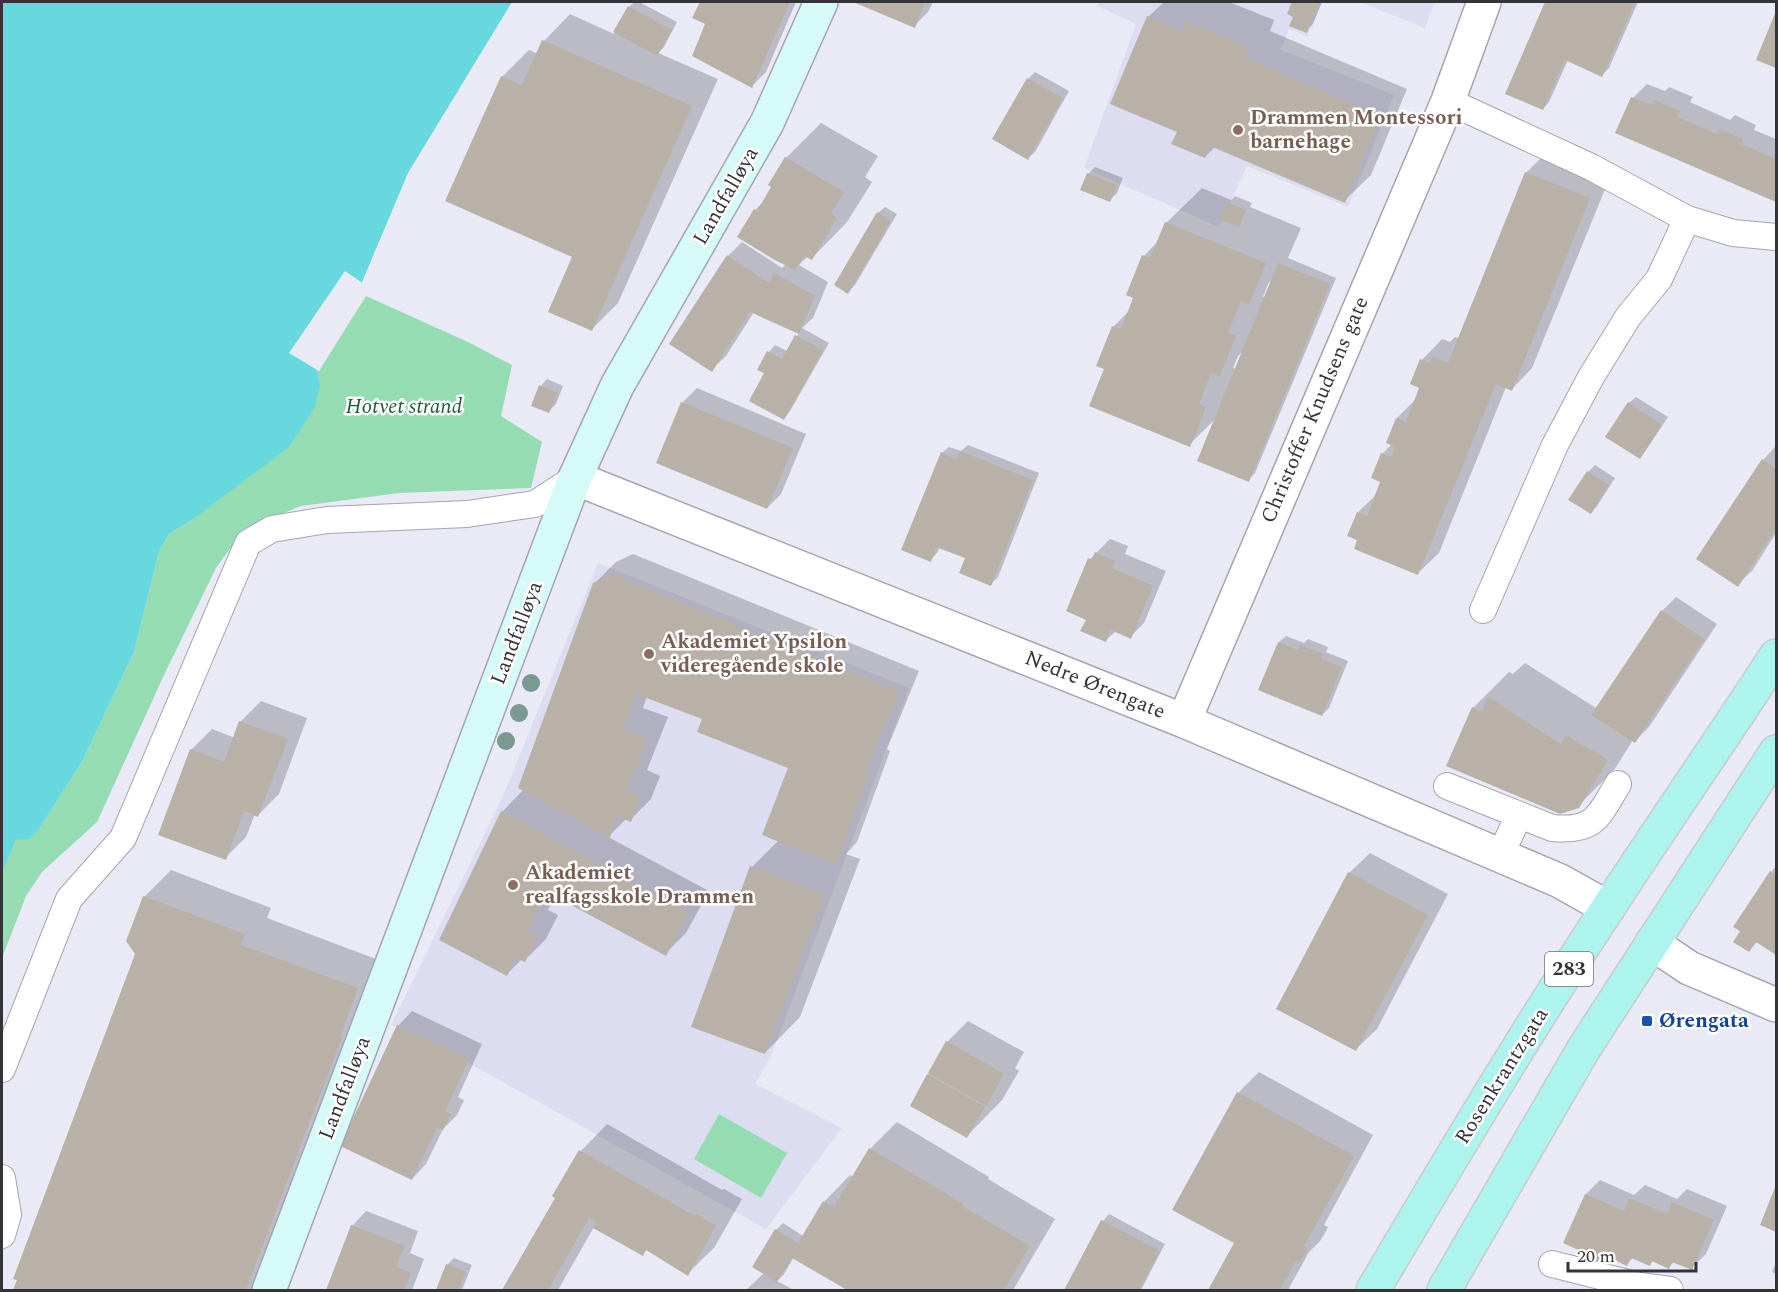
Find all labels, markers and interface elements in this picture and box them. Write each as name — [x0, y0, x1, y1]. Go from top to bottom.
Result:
place label: Drammen Montessori barnehage — [1250, 102, 1462, 158]
marker: Drammen Montessori barnehage — [1231, 123, 1245, 137]
street label: Landfalløya — [685, 140, 767, 251]
street label: Christoffer Knudsens gate — [1253, 292, 1377, 528]
park label: Hotvet strand — [346, 391, 462, 423]
street label: Landfalløya — [483, 576, 552, 690]
place label: Akademiet Ypsilon videregående skole — [660, 626, 847, 682]
street label: Nedre Ørengate — [1020, 642, 1170, 728]
marker: Akademiet Ypsilon videregående skole — [642, 647, 656, 661]
place label: Akademiet realfagsskole Drammen — [525, 857, 754, 913]
marker: Akademiet realfagsskole Drammen — [506, 878, 520, 892]
road number: 283 — [1545, 952, 1593, 986]
street label: Rosenkrantzgata — [1447, 1001, 1557, 1151]
place label: Ørengata — [1659, 1005, 1749, 1037]
marker: Ørengata — [1640, 1014, 1654, 1028]
street label: Landfalløya — [311, 1031, 380, 1145]
scale bar — [1568, 1235, 1696, 1273]
text: 20 m — [1577, 1243, 1615, 1270]

